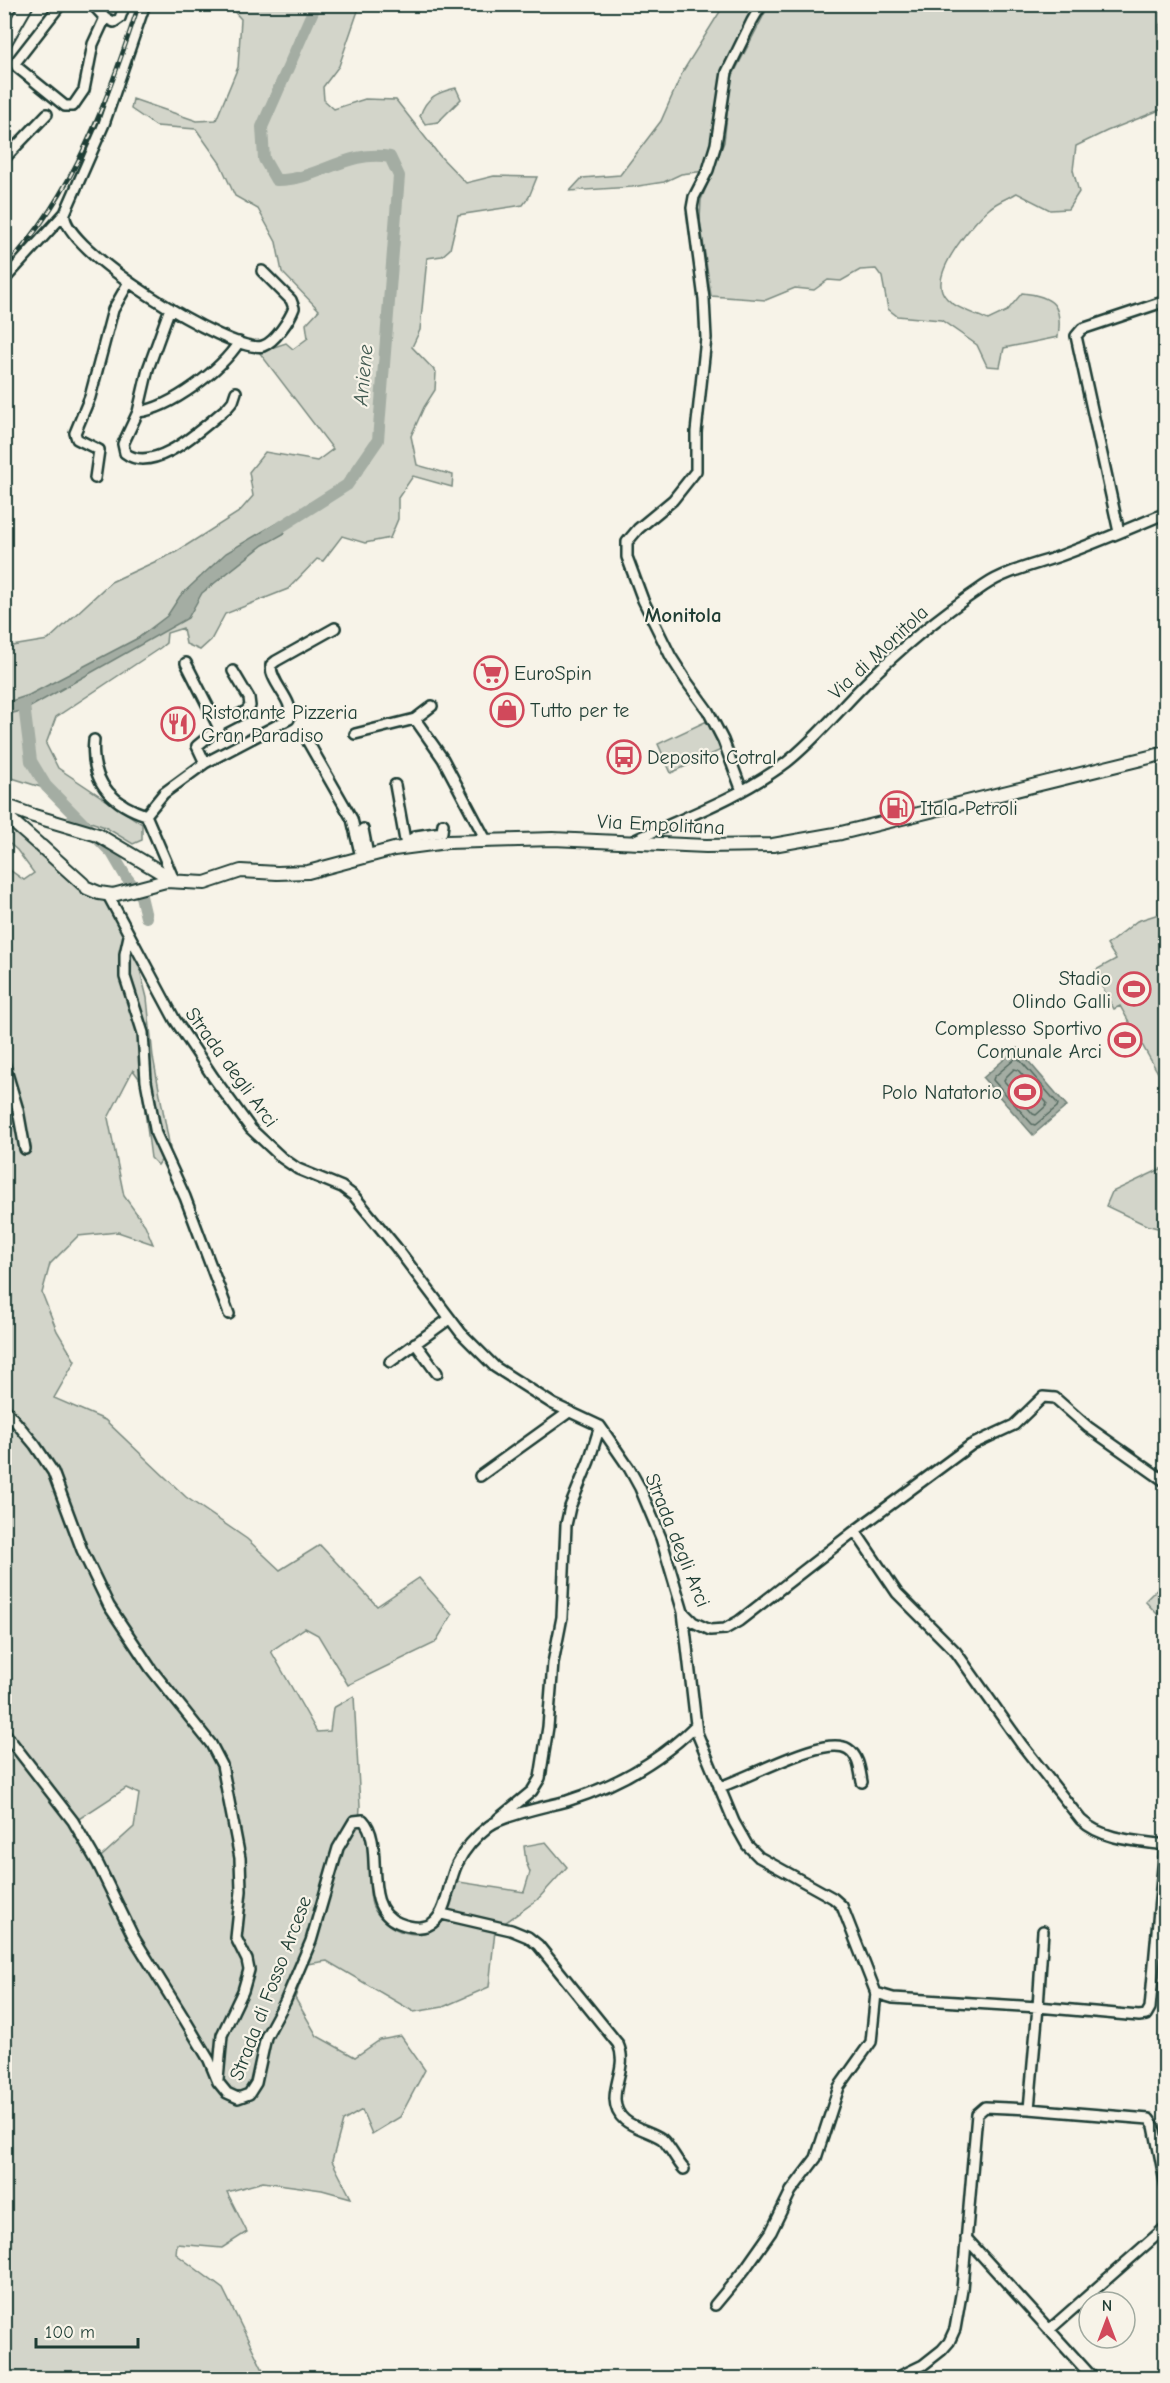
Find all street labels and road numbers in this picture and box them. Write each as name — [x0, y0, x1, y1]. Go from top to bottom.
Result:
street label: Via di Monitola — [824, 600, 933, 704]
street label: Via Empolitana — [597, 810, 725, 839]
street label: Strada degli Arci — [180, 1003, 283, 1132]
street label: Strada degli Arci — [640, 1470, 715, 1610]
street label: Strada di Fosso Arcese — [225, 1893, 316, 2084]

